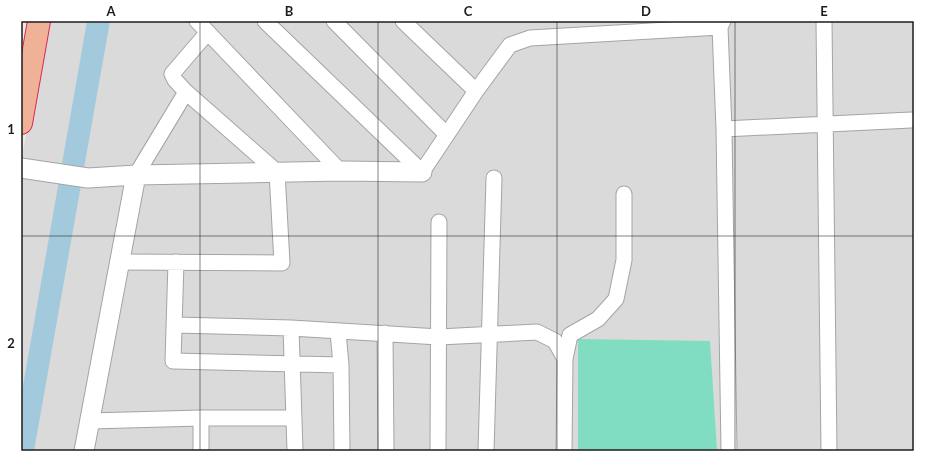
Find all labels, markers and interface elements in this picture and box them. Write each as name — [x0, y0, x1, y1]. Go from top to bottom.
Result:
text: A — [105, 3, 116, 19]
text: B — [285, 3, 294, 19]
text: C — [464, 3, 473, 19]
text: D — [641, 3, 651, 19]
text: E — [820, 3, 828, 19]
text: 1 — [7, 121, 15, 137]
text: 2 — [7, 335, 15, 351]

